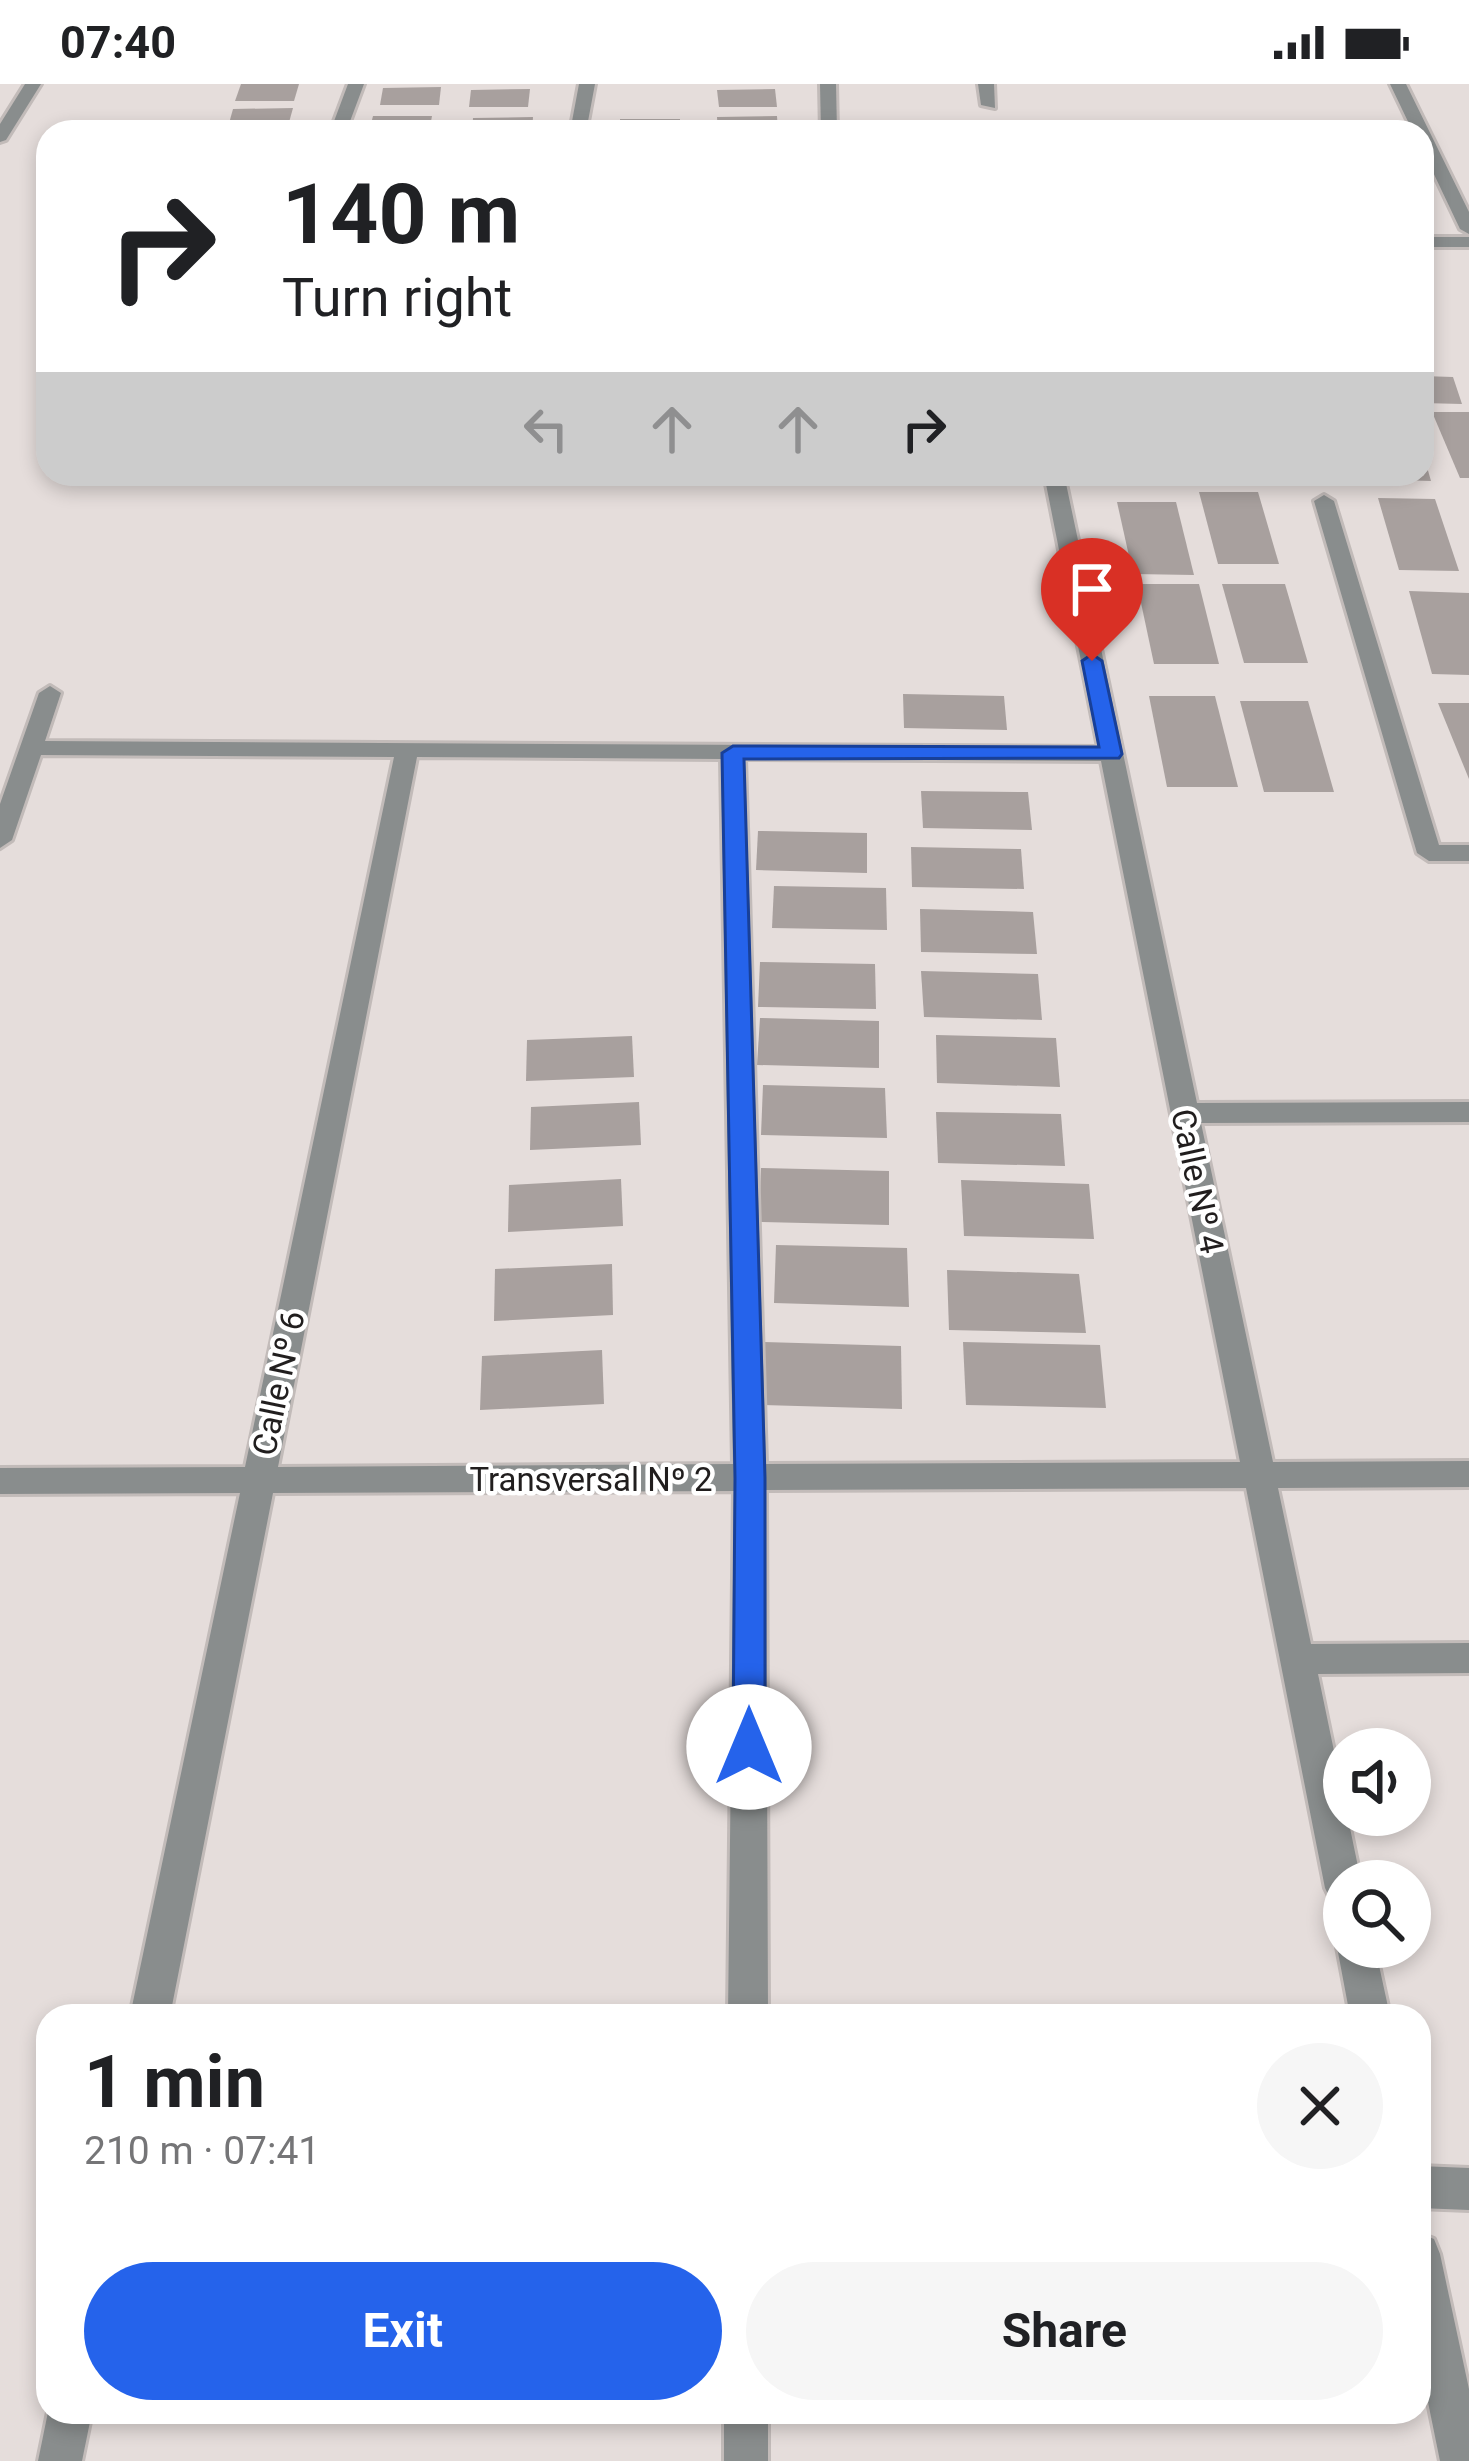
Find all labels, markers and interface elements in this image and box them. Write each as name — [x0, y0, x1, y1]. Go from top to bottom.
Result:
text: 07:40 — [60, 16, 176, 69]
text: 140 m — [282, 165, 520, 264]
icon: right — [84, 168, 240, 324]
text: Turn right — [282, 266, 512, 329]
icon: left — [513, 396, 579, 462]
icon: ahead — [639, 396, 705, 462]
icon: ahead — [765, 396, 831, 462]
icon: right — [891, 396, 957, 462]
pin — [1041, 538, 1143, 661]
icon: arrive — [1059, 556, 1125, 622]
street label: Calle Nº 4 — [1163, 1105, 1232, 1257]
street label: Calle Nº 6 — [244, 1307, 313, 1459]
street label: Transversal Nº 2 — [469, 1460, 713, 1499]
position arrow — [686, 1684, 812, 1810]
map controls — [1323, 1728, 1431, 1968]
button: sound — [1323, 1728, 1431, 1836]
button: search — [1323, 1860, 1431, 1968]
text: 1 min — [84, 2040, 265, 2125]
button: close — [1257, 2043, 1383, 2169]
text: 210 m · 07:41 — [84, 2128, 320, 2174]
button: Exit — [84, 2262, 722, 2400]
button: Share — [746, 2262, 1383, 2400]

